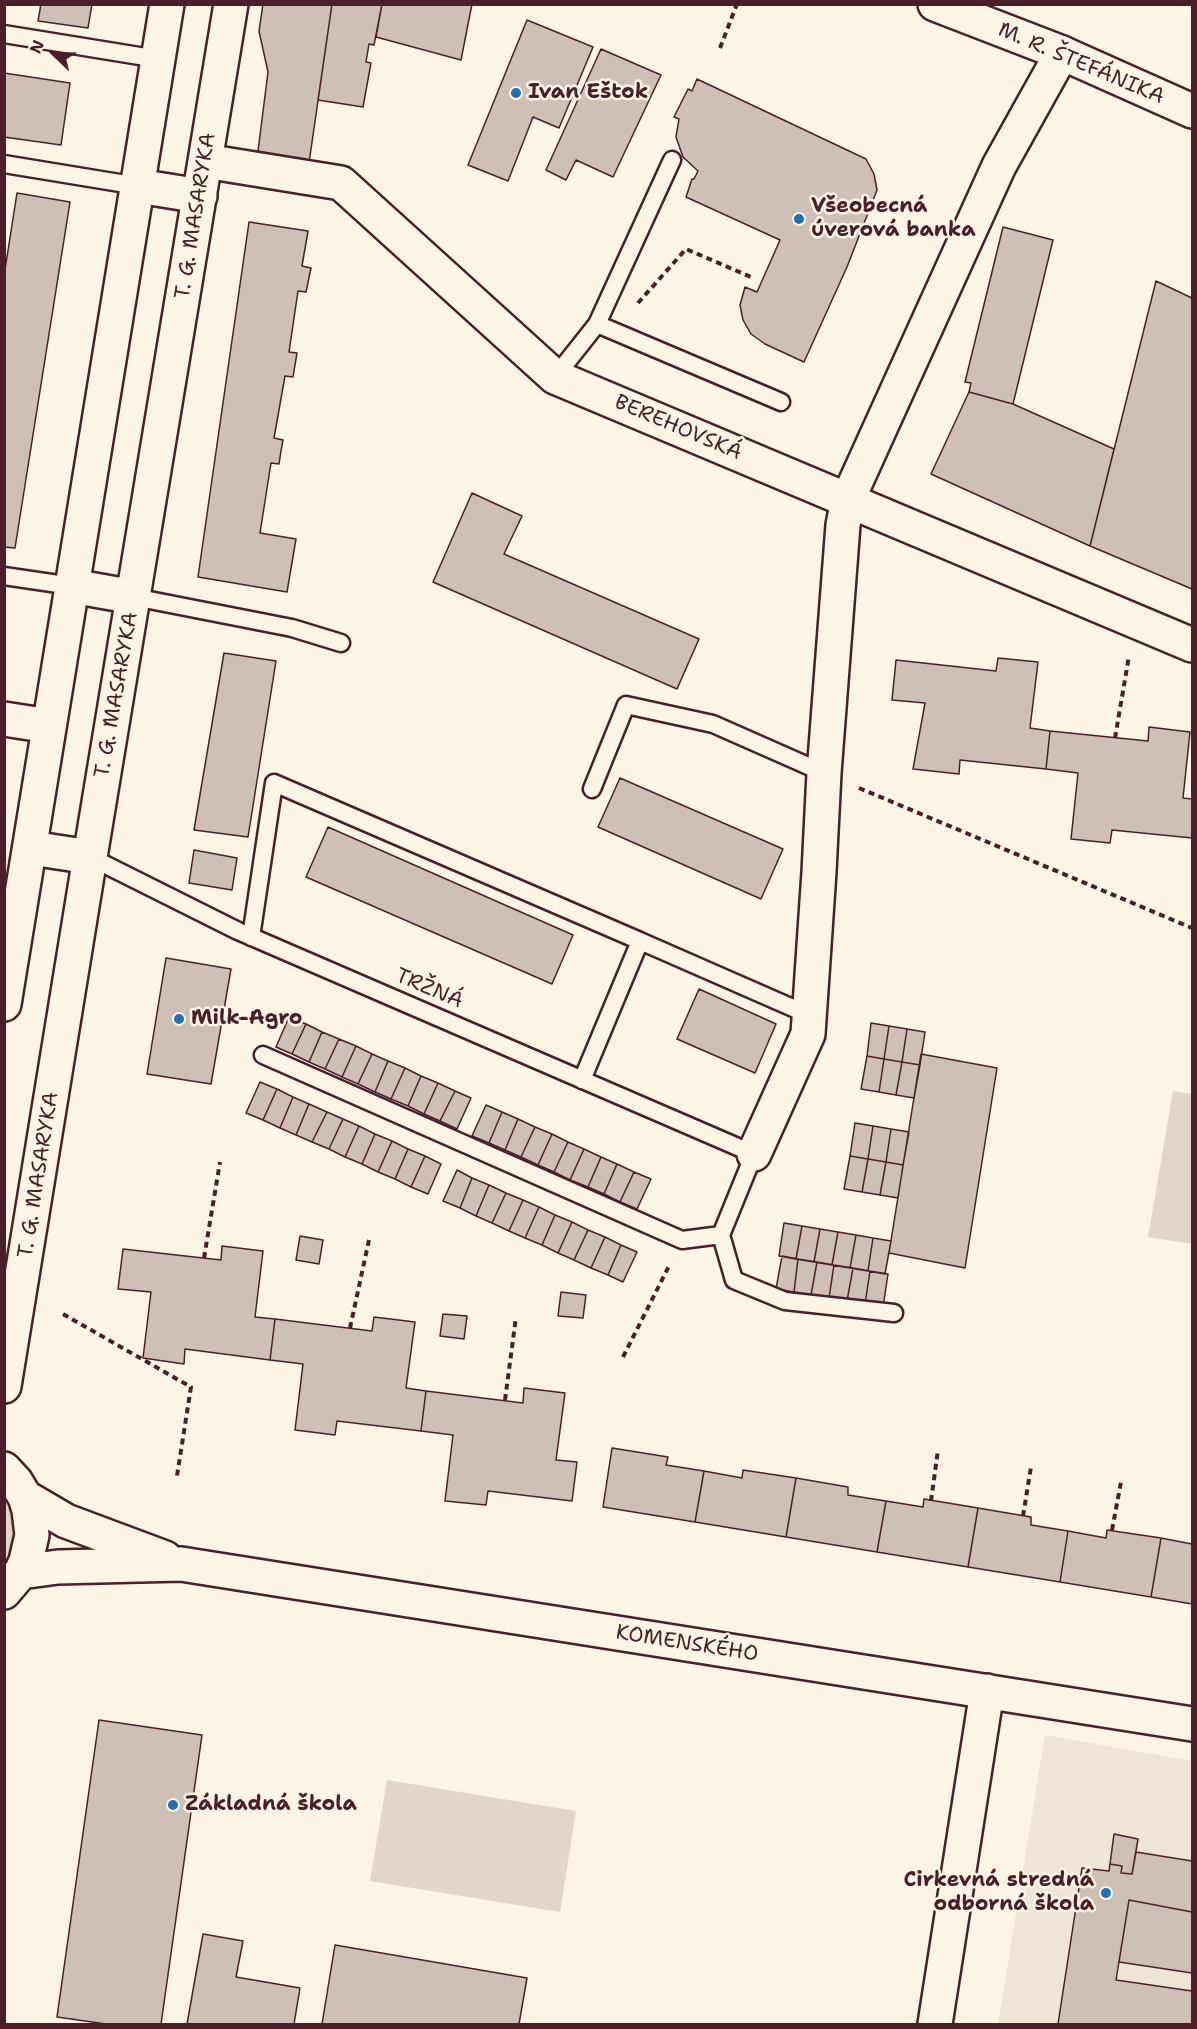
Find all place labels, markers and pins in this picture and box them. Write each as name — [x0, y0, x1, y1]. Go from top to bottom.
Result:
place label: Ivan Eštok — [528, 80, 648, 106]
marker: Ivan Eštok — [509, 86, 523, 100]
place label: Všeobecná úverová banka — [811, 194, 976, 244]
marker: Všeobecná úverová banka — [792, 212, 806, 226]
place label: Milk-Agro — [191, 1006, 302, 1032]
marker: Milk-Agro — [172, 1012, 186, 1026]
place label: Základná škola — [185, 1792, 357, 1818]
marker: Základná škola — [166, 1798, 180, 1812]
place label: Cirkevná stredná odborná škola — [903, 1868, 1094, 1918]
marker: Cirkevná stredná odborná škola — [1099, 1886, 1113, 1900]

